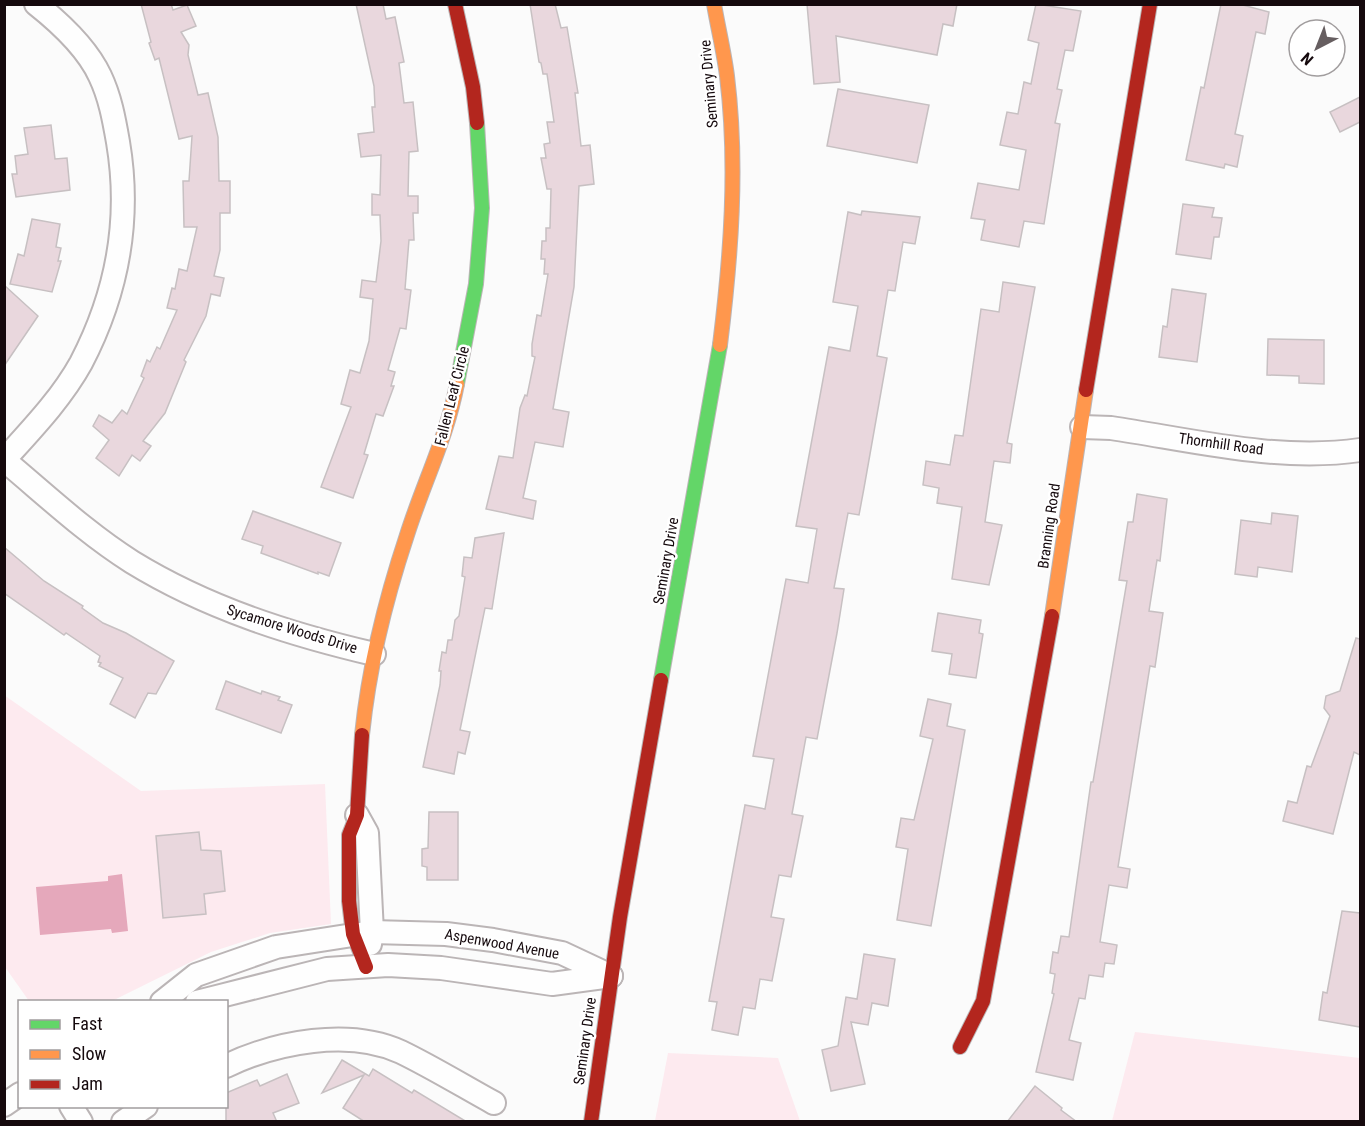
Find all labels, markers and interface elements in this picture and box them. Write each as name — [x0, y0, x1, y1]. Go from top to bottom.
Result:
north arrow — [1287, 18, 1347, 78]
street label: Seminary Drive — [696, 39, 722, 129]
text: N — [1297, 48, 1317, 69]
street label: Fallen Leaf Circle — [431, 344, 473, 448]
street label: Thornhill Road — [1177, 429, 1265, 459]
street label: Branning Road — [1034, 482, 1064, 570]
street label: Seminary Drive — [649, 516, 683, 606]
street label: Sycamore Woods Drive — [224, 601, 360, 657]
street label: Aspenwood Avenue — [443, 925, 561, 963]
street label: Seminary Drive — [570, 996, 600, 1086]
legend — [18, 1000, 228, 1108]
text: Fast — [72, 1013, 103, 1034]
text: Slow — [72, 1043, 107, 1064]
text: Jam — [72, 1073, 103, 1094]

